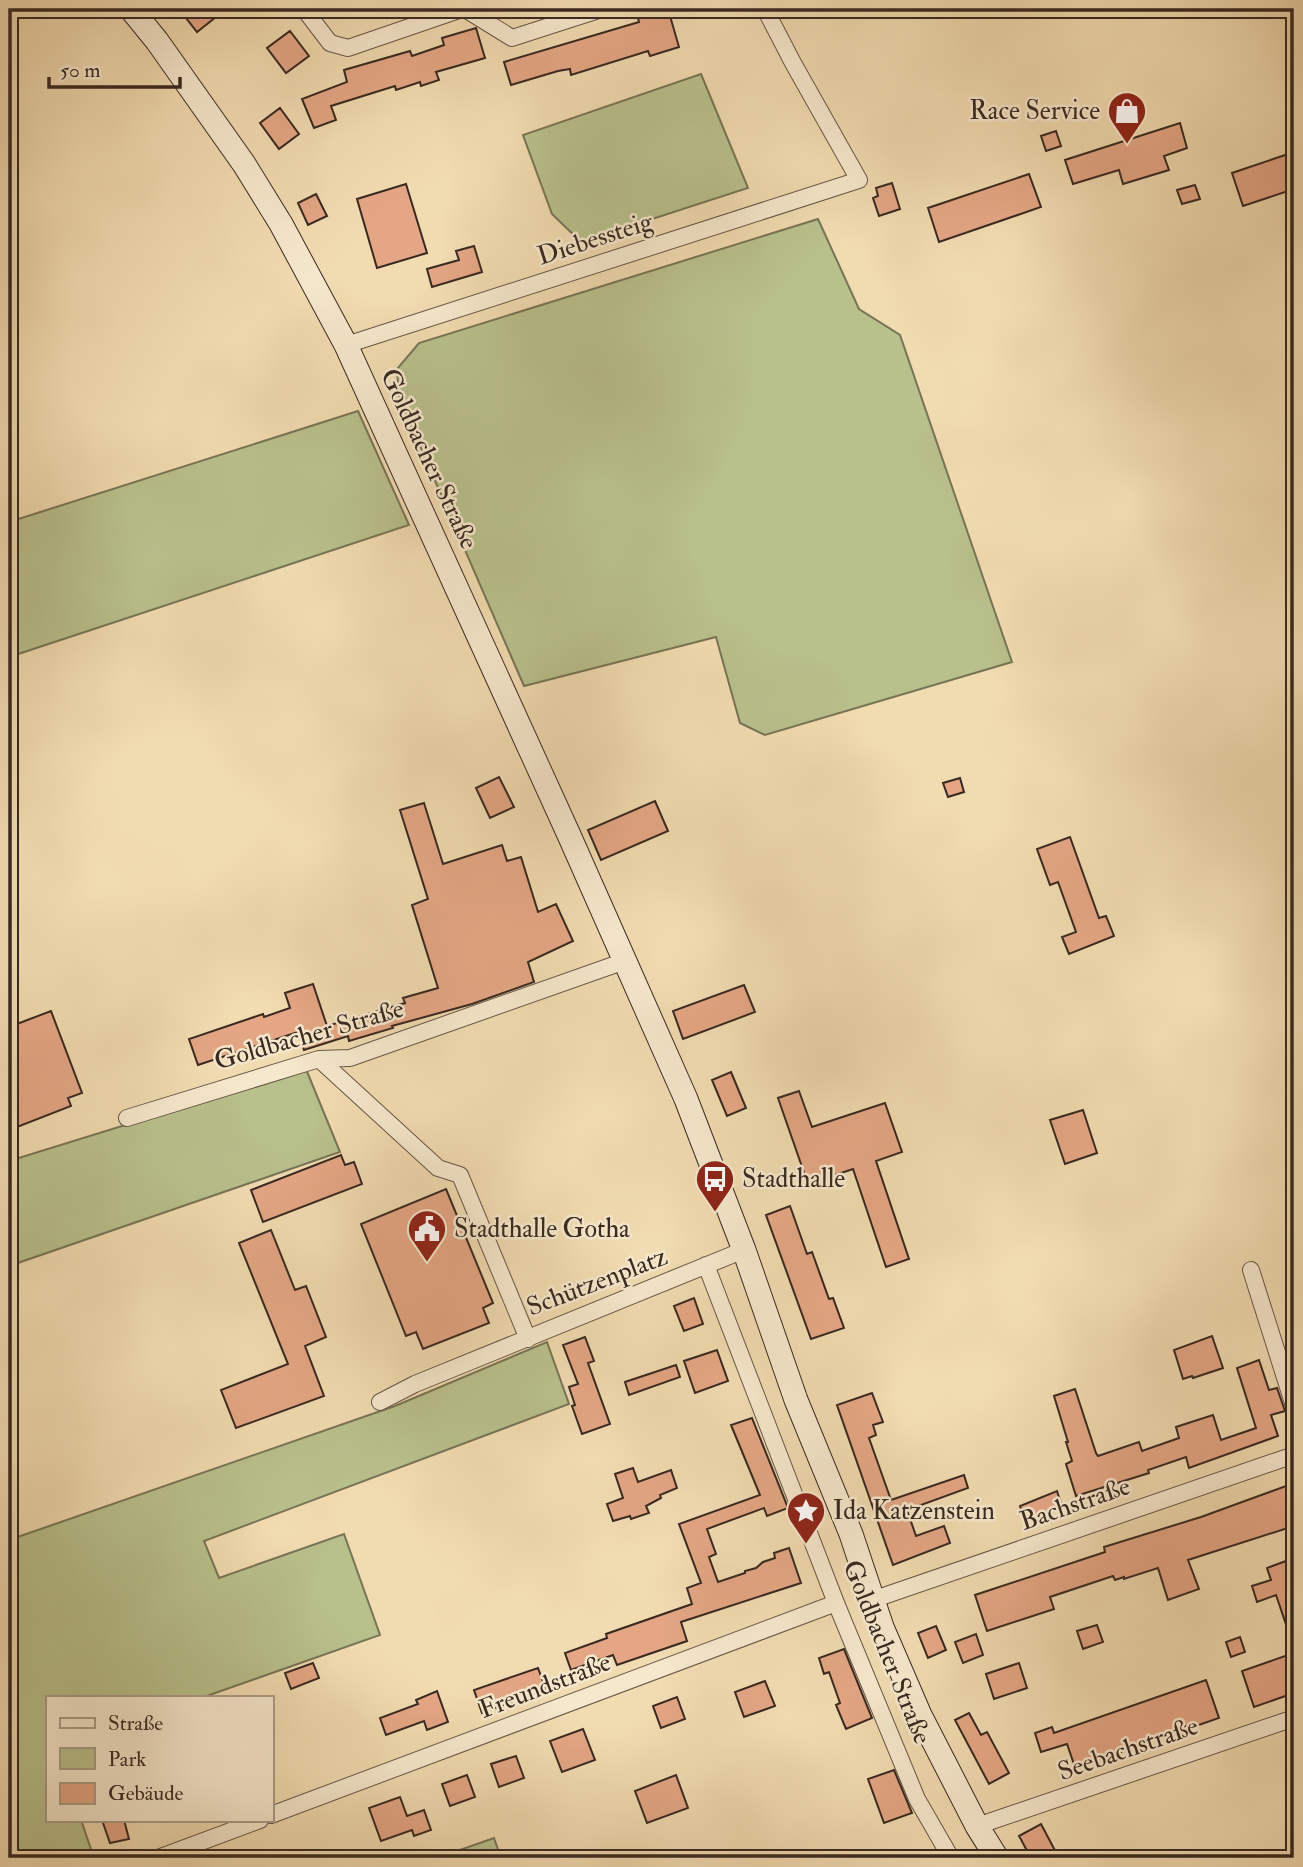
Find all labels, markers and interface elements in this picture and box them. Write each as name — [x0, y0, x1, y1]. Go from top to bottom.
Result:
scale bar — [49, 46, 180, 90]
text: 50 m — [60, 57, 101, 84]
shop icon: Race Service — [1106, 90, 1148, 145]
place label: Race Service — [969, 95, 1100, 127]
street label: Diebessteig — [533, 205, 658, 273]
street label: Goldbacher Straße — [373, 364, 485, 554]
street label: Goldbacher Straße — [211, 993, 407, 1077]
bus stop icon: Stadthalle — [694, 1158, 736, 1213]
place label: Stadthalle — [742, 1163, 845, 1195]
public building icon: Stadthalle Gotha — [406, 1208, 448, 1263]
place label: Stadthalle Gotha — [454, 1213, 630, 1245]
street label: Schützenplatz — [522, 1240, 673, 1324]
street label: Bachstraße — [1016, 1470, 1134, 1538]
place icon: Ida Katzenstein — [785, 1490, 827, 1545]
place label: Ida Katzenstein — [833, 1495, 995, 1527]
street label: Goldbacher Straße — [836, 1555, 938, 1749]
street label: Freundstraße — [475, 1646, 615, 1726]
legend — [46, 1696, 273, 1822]
text: Straße — [108, 1710, 163, 1737]
street label: Seebachstraße — [1054, 1710, 1203, 1788]
text: Park — [108, 1746, 146, 1773]
text: Gebäude — [108, 1780, 184, 1807]

